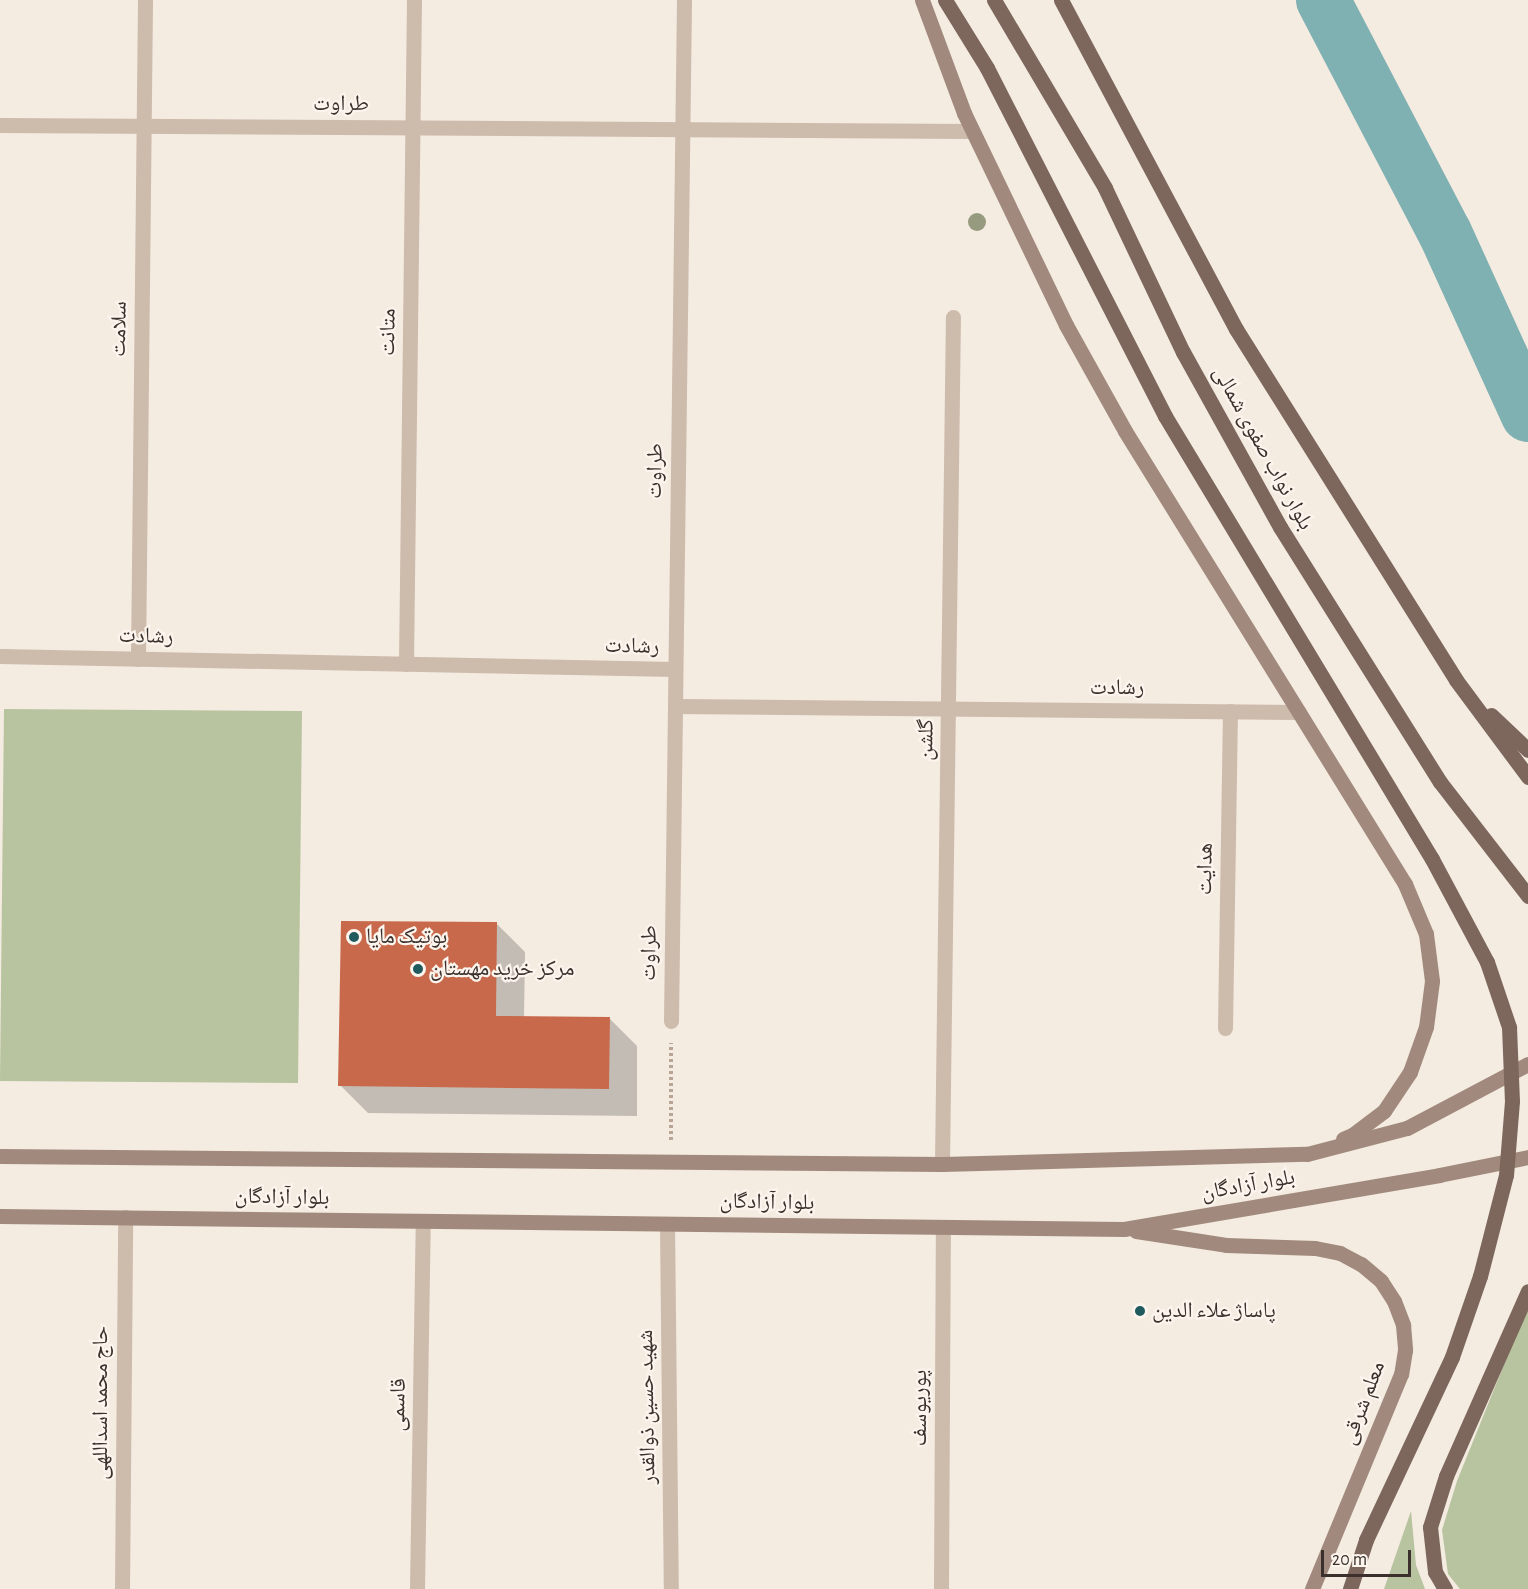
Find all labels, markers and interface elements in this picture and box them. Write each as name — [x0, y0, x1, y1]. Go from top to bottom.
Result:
street label: طراوت — [313, 91, 369, 117]
street label: سلامت — [105, 301, 133, 357]
street label: متانت — [374, 308, 402, 356]
street label: بلوار نواب صفوی شمالی — [1207, 361, 1319, 535]
street label: طراوت — [641, 443, 669, 499]
street label: رشادت — [118, 622, 174, 650]
street label: رشادت — [604, 632, 660, 660]
street label: رشادت — [1090, 675, 1144, 701]
street label: گلشن — [912, 719, 940, 761]
street label: هدایت — [1191, 843, 1219, 895]
place label: بوتیک مایا — [366, 924, 447, 950]
street label: طراوت — [635, 925, 663, 981]
marker: بوتیک مایا — [347, 930, 361, 944]
place label: مرکز خرید مهستان — [430, 956, 574, 982]
marker: مرکز خرید مهستان — [411, 962, 425, 976]
street label: بلوار آزادگان — [1199, 1164, 1297, 1206]
street label: بلوار آزادگان — [234, 1183, 330, 1211]
street label: بلوار آزادگان — [719, 1188, 815, 1216]
place label: پاساژ علاء الدین — [1152, 1298, 1276, 1324]
marker: پاساژ علاء الدین — [1133, 1304, 1147, 1318]
street label: حاج محمد اسداللهی — [88, 1326, 114, 1480]
street label: شهید حسین ذوالقدر — [632, 1329, 662, 1485]
street label: معلم شرقی — [1335, 1357, 1391, 1449]
street label: پوریوسف — [907, 1370, 933, 1446]
street label: قاسمی — [384, 1378, 412, 1432]
scale bar — [1324, 1538, 1414, 1576]
text: 20 m — [1332, 1551, 1367, 1569]

